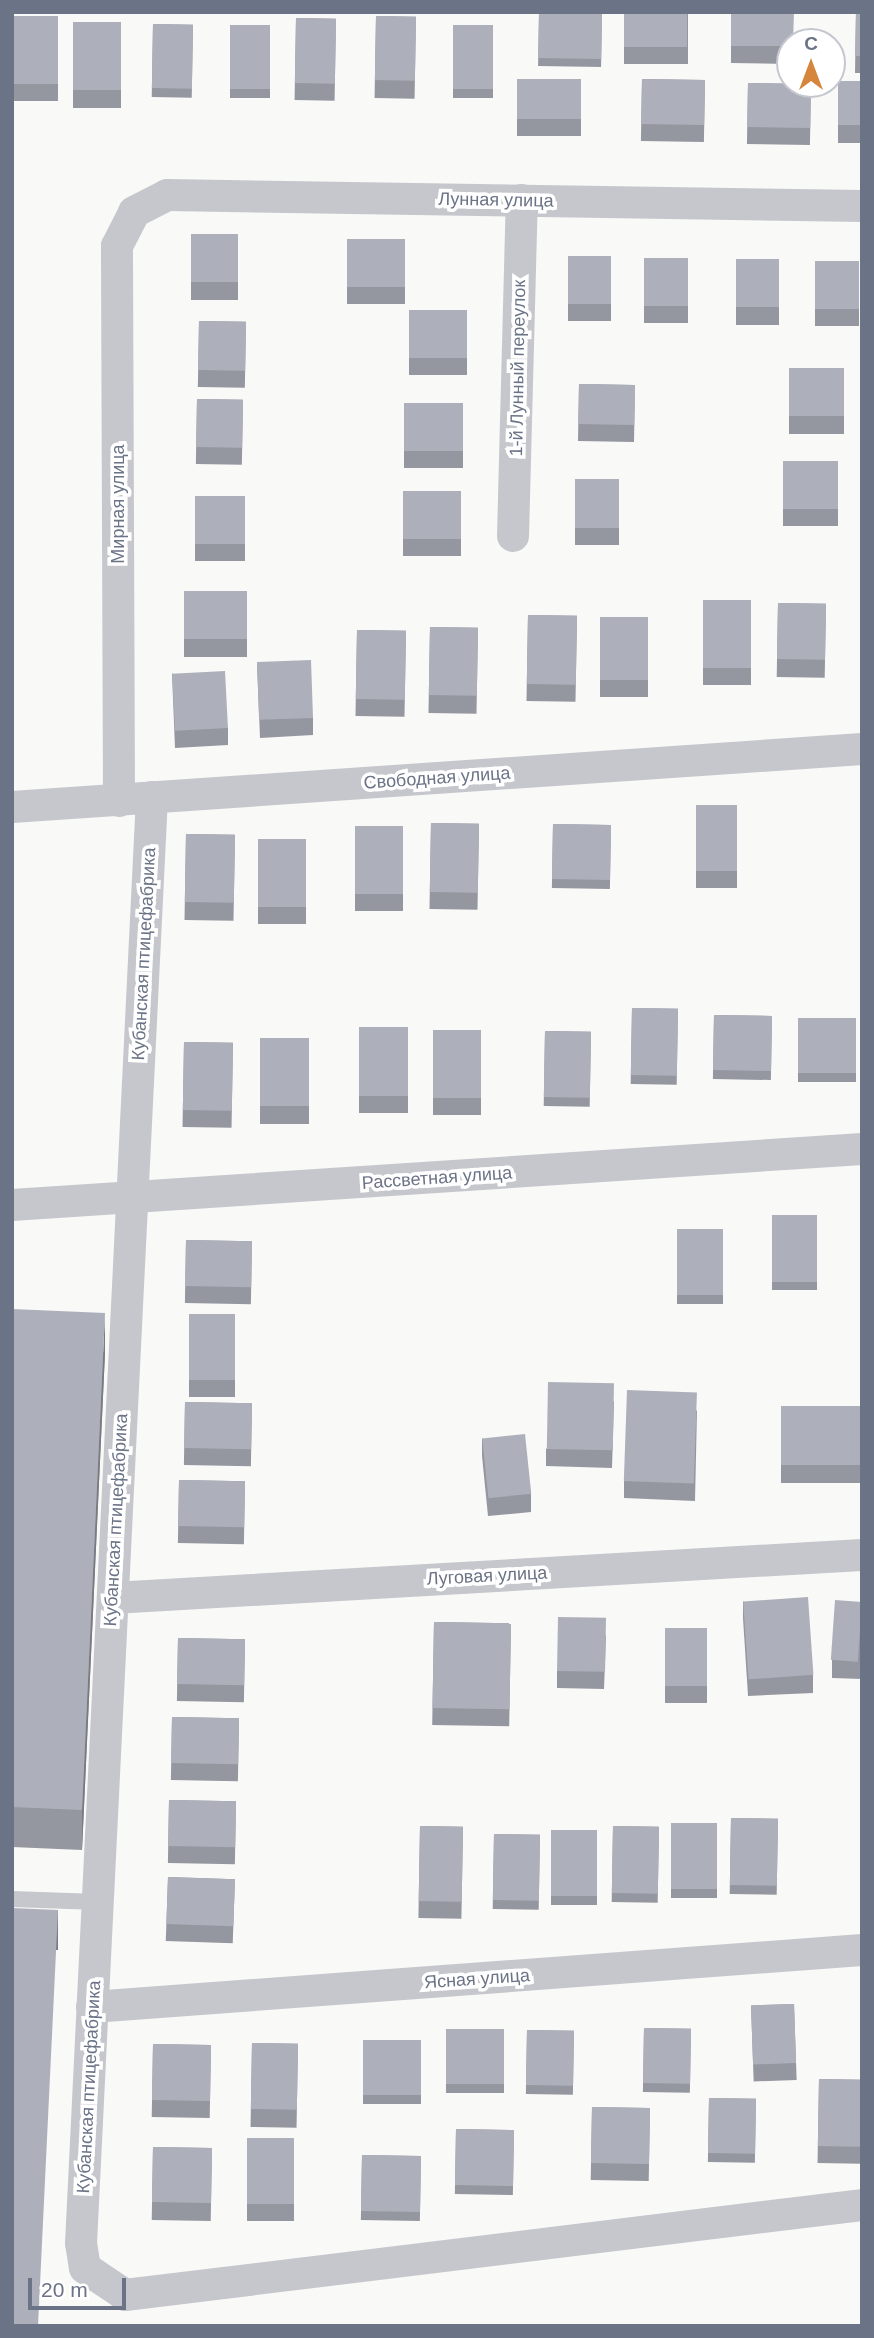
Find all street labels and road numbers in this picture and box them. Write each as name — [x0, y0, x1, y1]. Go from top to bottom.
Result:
street label: Лунная улица — [438, 188, 554, 212]
street label: 1-й Лунный переулок — [506, 279, 530, 457]
street label: Мирная улица — [107, 444, 129, 564]
street label: Свободная улица — [363, 762, 511, 794]
street label: Кубанская птицефабрика — [128, 847, 160, 1061]
street label: Рассветная улица — [361, 1162, 513, 1194]
street label: Кубанская птицефабрика — [100, 1413, 132, 1627]
street label: Луговая улица — [426, 1562, 548, 1590]
street label: Ясная улица — [423, 1965, 531, 1993]
street label: Кубанская птицефабрика — [73, 1980, 105, 2194]

